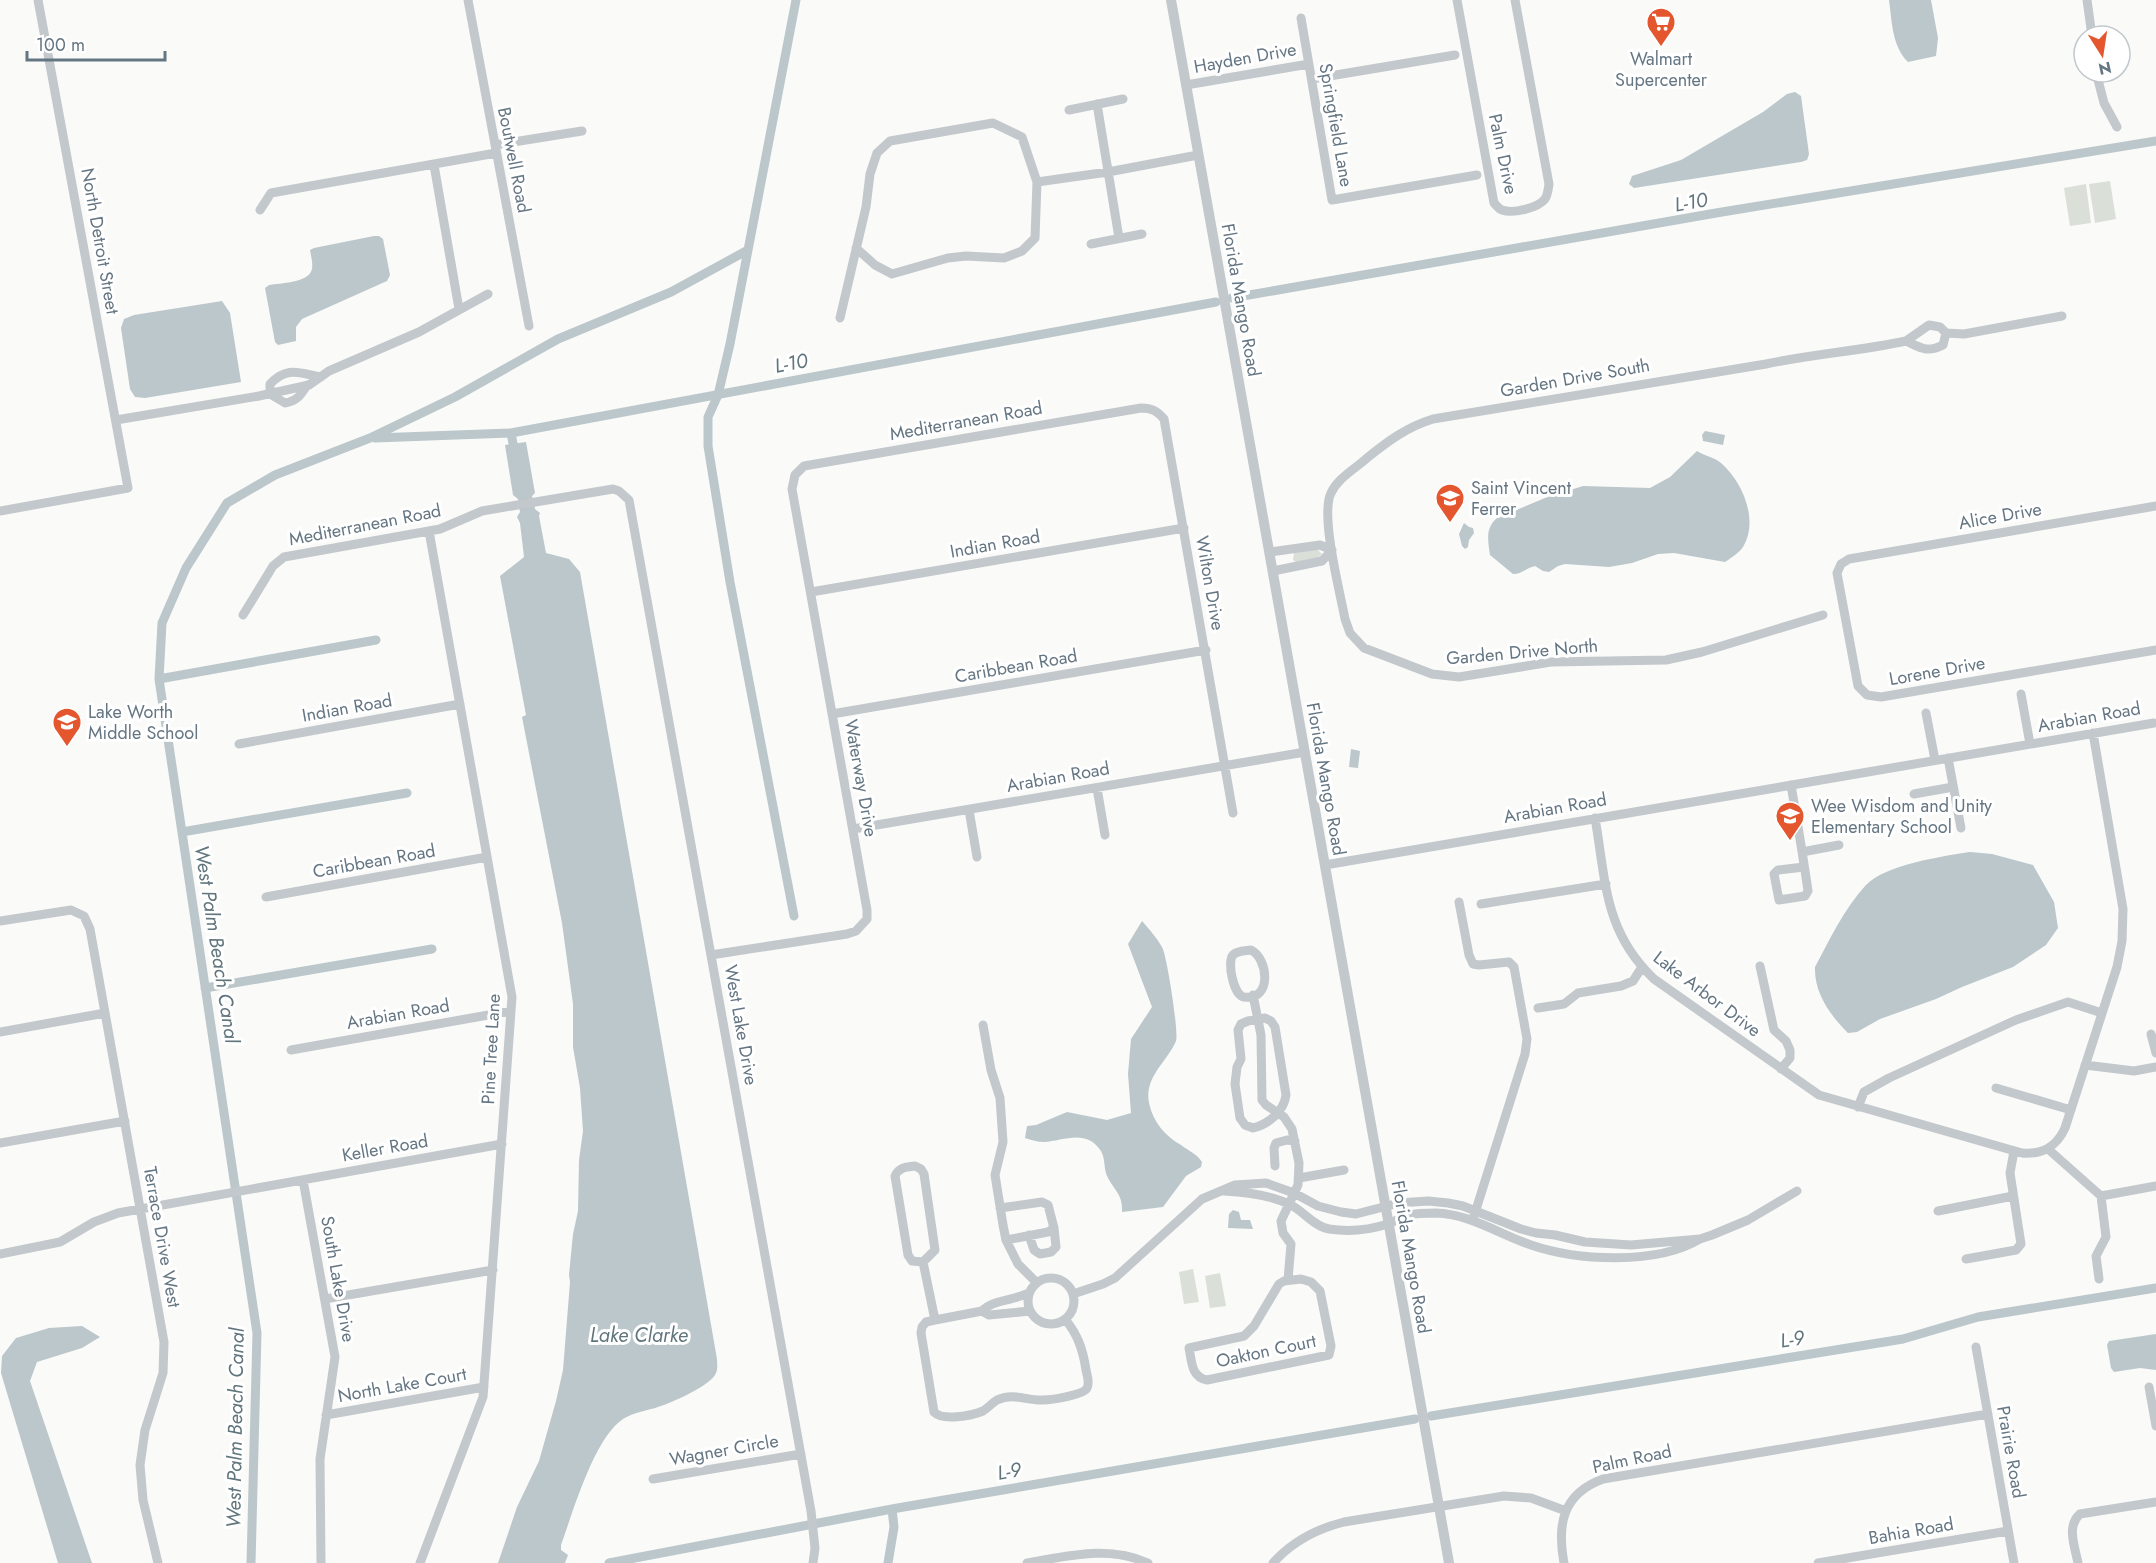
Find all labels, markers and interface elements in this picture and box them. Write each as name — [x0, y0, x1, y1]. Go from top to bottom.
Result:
supermarket icon: Walmart Supercenter — [1645, 6, 1677, 48]
scale bar — [27, 24, 165, 62]
north arrow — [2072, 24, 2132, 84]
text: 100 m — [36, 32, 85, 58]
street label: Hayden Drive — [1192, 36, 1298, 80]
place label: Walmart Supercenter — [1615, 46, 1708, 93]
text: N — [2096, 56, 2114, 81]
street label: Springfield Lane — [1312, 61, 1360, 189]
street label: Boutwell Road — [491, 105, 537, 215]
street label: Palm Drive — [1482, 111, 1524, 197]
street label: North Detroit Street — [74, 166, 126, 317]
water label: L-10 — [1672, 185, 1710, 220]
street label: Florida Mango Road — [1215, 221, 1267, 379]
water label: L-10 — [772, 346, 811, 381]
street label: Garden Drive South — [1498, 352, 1652, 404]
street label: Mediterranean Road — [888, 395, 1044, 447]
place label: Saint Vincent Ferrer — [1471, 475, 1572, 522]
school or university icon: Saint Vincent Ferrer — [1434, 482, 1466, 524]
street label: Alice Drive — [1956, 496, 2044, 536]
street label: Mediterranean Road — [287, 498, 443, 552]
street label: Indian Road — [948, 523, 1042, 565]
street label: Wilton Drive — [1189, 534, 1231, 632]
street label: Garden Drive North — [1445, 632, 1599, 672]
street label: Caribbean Road — [953, 642, 1079, 690]
street label: Lorene Drive — [1887, 650, 1987, 692]
street label: Indian Road — [300, 687, 394, 729]
street label: Arabian Road — [2036, 695, 2142, 739]
place label: Lake Worth Middle School — [88, 699, 198, 746]
street label: Florida Mango Road — [1300, 700, 1352, 858]
school or university icon: Lake Worth Middle School — [51, 706, 83, 748]
street label: Waterway Drive — [838, 717, 884, 839]
street label: Arabian Road — [1005, 755, 1111, 799]
street label: Arabian Road — [1502, 786, 1608, 830]
place label: Wee Wisdom and Unity Elementary School — [1811, 793, 1992, 840]
school or university icon: Wee Wisdom and Unity Elementary School — [1774, 800, 1806, 842]
street label: Caribbean Road — [311, 837, 437, 885]
water label: West Palm Beach Canal — [187, 843, 247, 1047]
street label: Lake Arbor Drive — [1648, 945, 1766, 1043]
street label: West Lake Drive — [718, 963, 764, 1087]
street label: Arabian Road — [345, 992, 451, 1036]
street label: Pine Tree Lane — [475, 993, 507, 1105]
street label: Keller Road — [340, 1128, 430, 1168]
street label: Terrace Drive West — [137, 1164, 187, 1310]
street label: Florida Mango Road — [1385, 1178, 1437, 1336]
street label: South Lake Drive — [314, 1214, 362, 1344]
water label: Lake Clarke — [590, 1321, 688, 1350]
water label: L-9 — [1778, 1323, 1807, 1356]
water label: West Palm Beach Canal — [219, 1326, 252, 1528]
street label: Oakton Court — [1213, 1328, 1319, 1374]
street label: North Lake Court — [336, 1361, 469, 1409]
street label: Prairie Road — [1990, 1404, 2032, 1500]
street label: Wagner Circle — [667, 1428, 781, 1472]
street label: Palm Road — [1590, 1438, 1674, 1480]
water label: L-9 — [995, 1455, 1024, 1488]
street label: Bahia Road — [1867, 1511, 1955, 1551]

